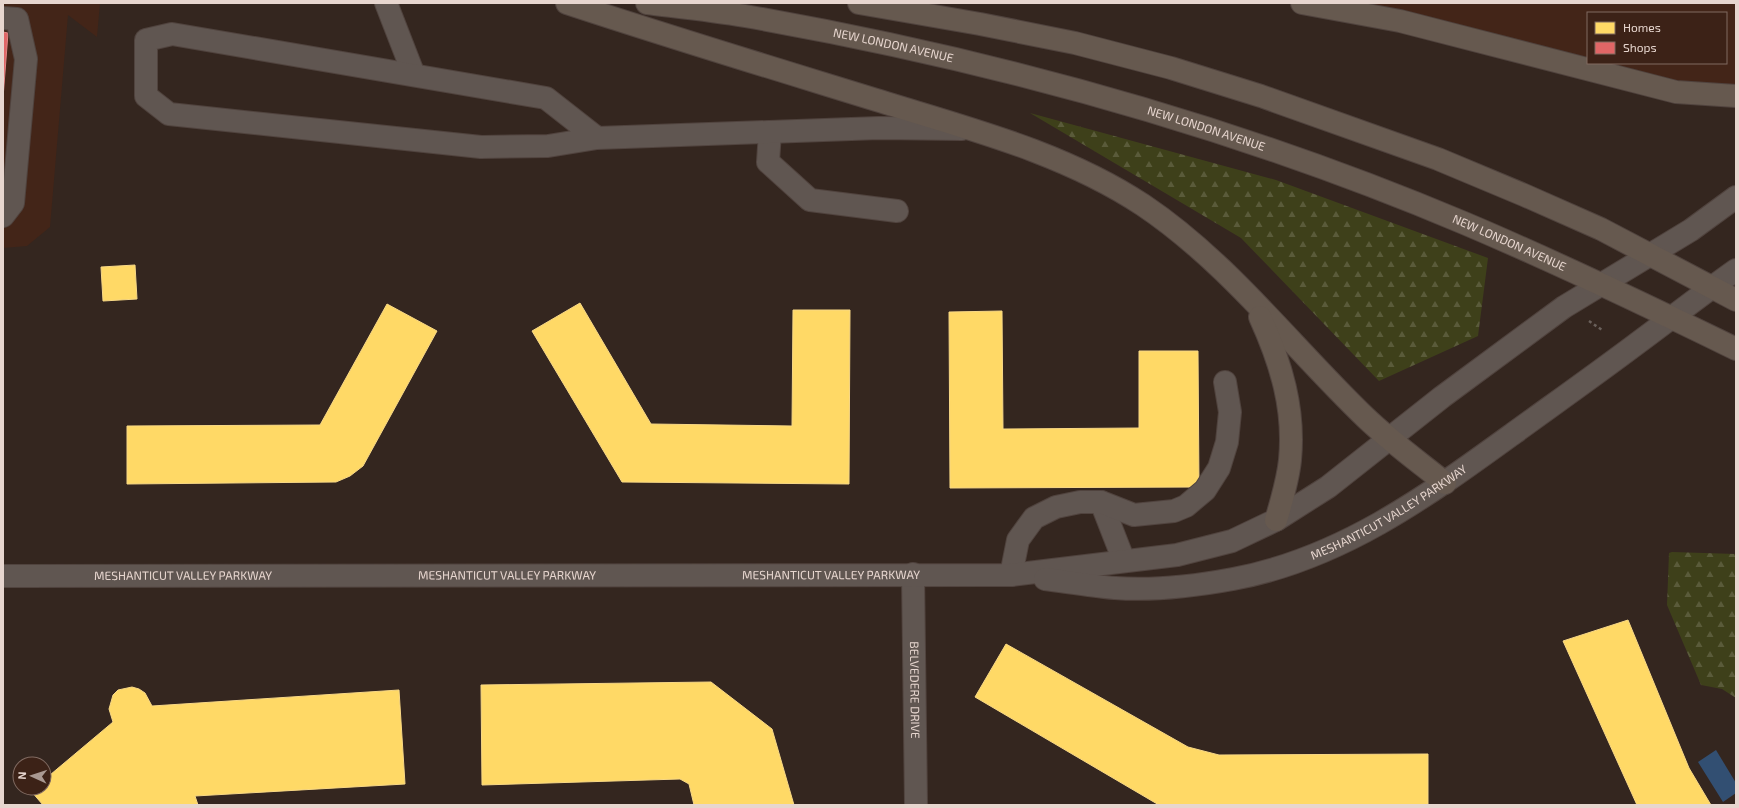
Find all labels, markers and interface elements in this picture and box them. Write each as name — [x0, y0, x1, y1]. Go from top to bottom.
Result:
legend — [1587, 12, 1727, 64]
text: Homes — [1623, 20, 1661, 34]
street label: NEW LONDON AVENUE — [832, 25, 955, 64]
text: Shops — [1623, 40, 1657, 54]
street label: NEW LONDON AVENUE — [1146, 103, 1267, 153]
street label: NEW LONDON AVENUE — [1451, 211, 1569, 273]
street label: MESHANTICUT VALLEY PARKWAY — [1308, 461, 1469, 562]
street label: MESHANTICUT VALLEY PARKWAY — [418, 567, 596, 582]
street label: MESHANTICUT VALLEY PARKWAY — [742, 567, 920, 581]
street label: MESHANTICUT VALLEY PARKWAY — [94, 568, 272, 582]
street label: BELVEDERE DRIVE — [908, 641, 923, 739]
north arrow — [12, 756, 52, 796]
text: N — [15, 771, 28, 780]

